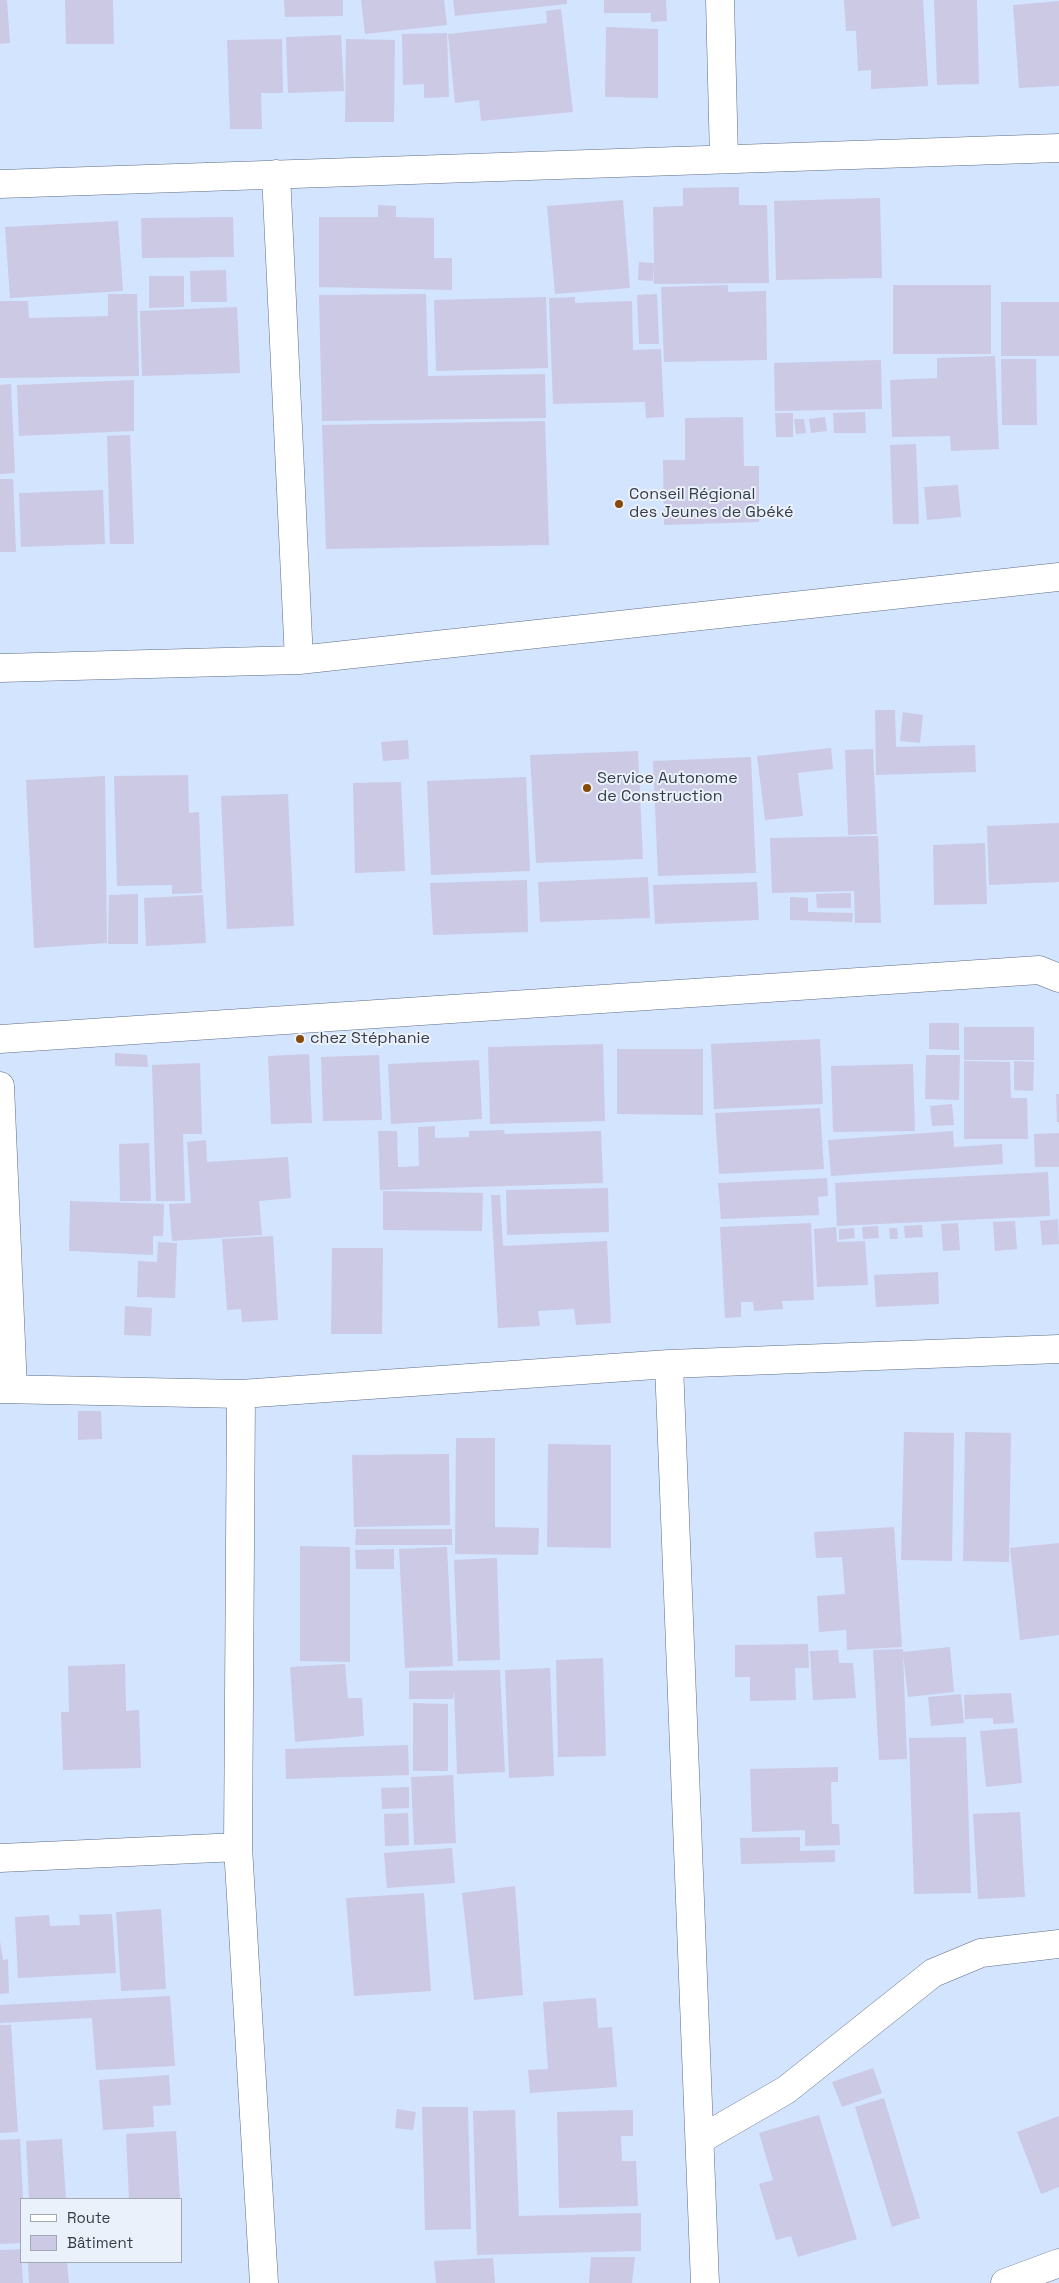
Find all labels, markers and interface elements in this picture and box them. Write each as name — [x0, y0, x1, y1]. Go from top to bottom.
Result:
place label: Conseil Régional des Jeunes de Gbéké — [629, 485, 793, 523]
marker: Conseil Régional des Jeunes de Gbéké — [613, 498, 625, 510]
place label: Service Autonome de Construction — [597, 769, 738, 807]
marker: Service Autonome de Construction — [581, 782, 593, 794]
place label: chez Stéphanie — [310, 1029, 430, 1049]
marker: chez Stéphanie — [294, 1033, 306, 1045]
legend — [20, 2198, 182, 2263]
text: Route — [67, 2208, 110, 2227]
text: Bâtiment — [67, 2233, 133, 2252]

